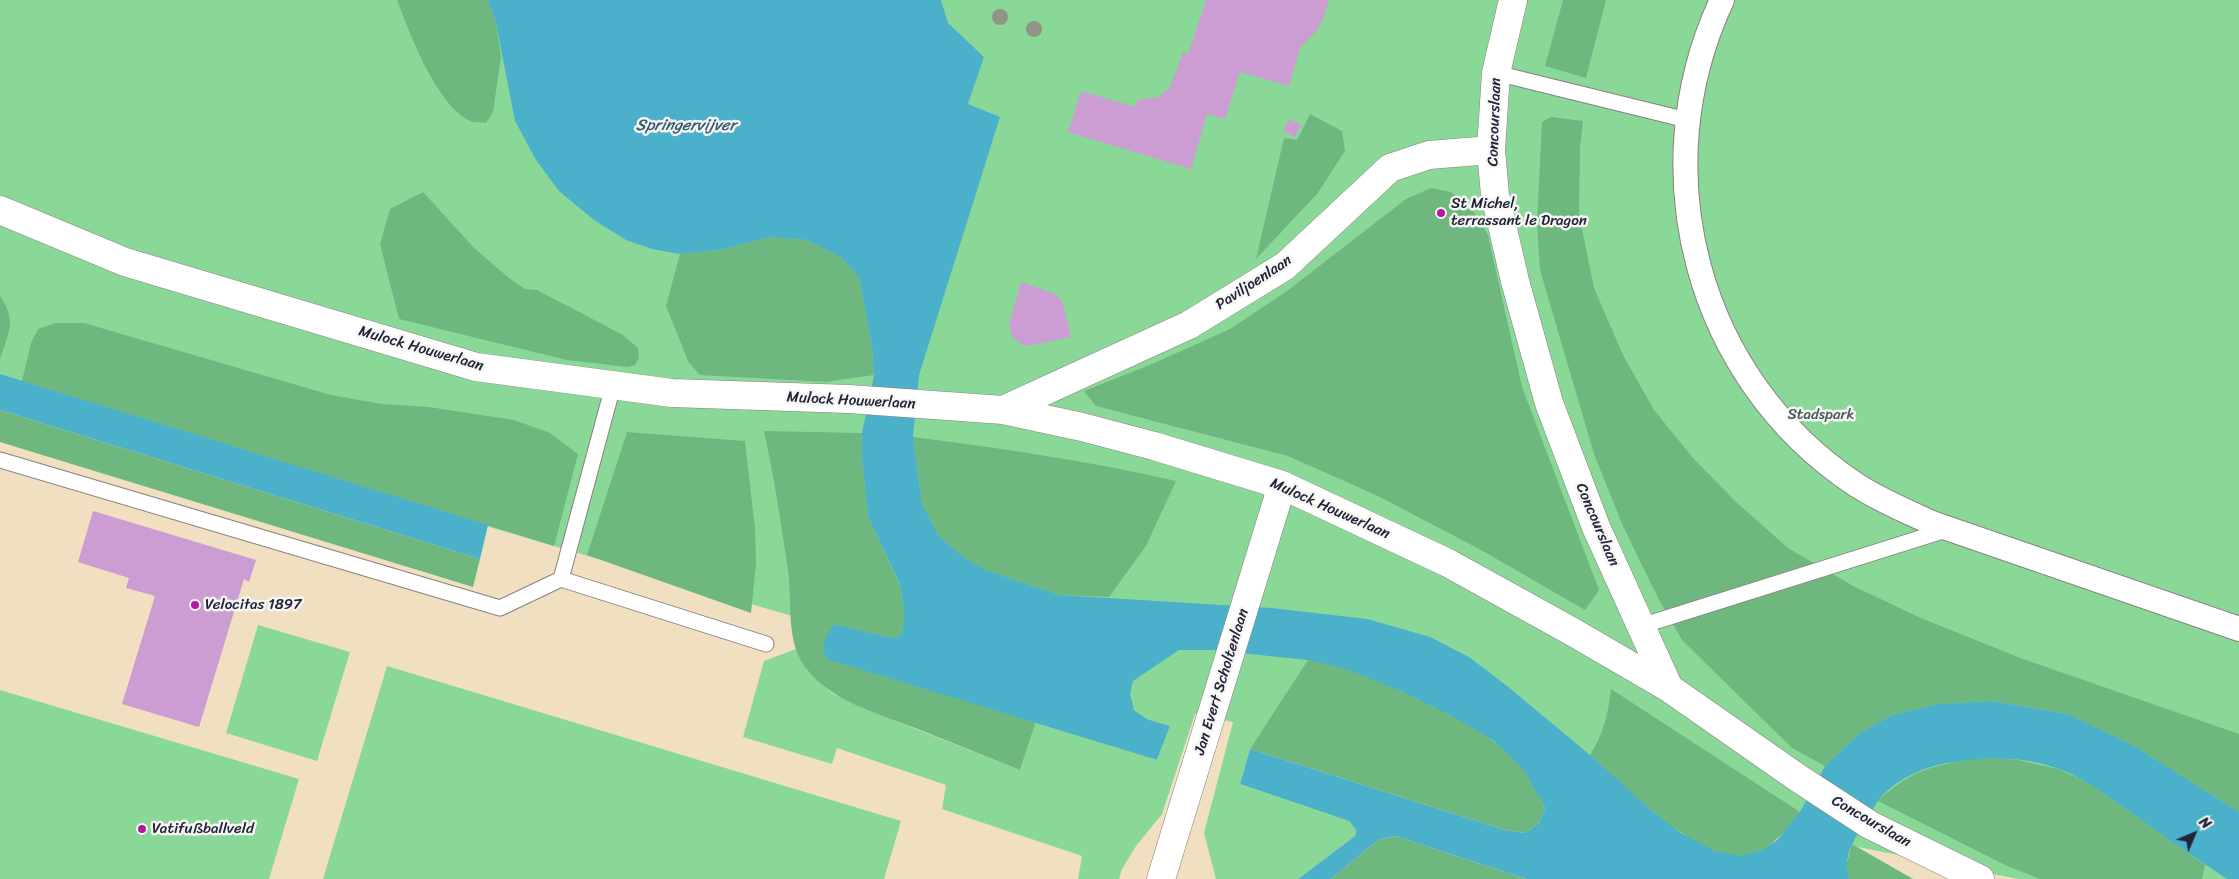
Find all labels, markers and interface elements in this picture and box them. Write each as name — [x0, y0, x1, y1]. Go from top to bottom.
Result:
street label: Concourslaan — [1484, 77, 1506, 167]
water label: Springervijver — [636, 116, 736, 136]
place label: St Michel, terrassant le Dragon — [1451, 195, 1587, 230]
marker: St Michel, terrassant le Dragon — [1435, 207, 1447, 219]
street label: Paviljoenlaan — [1213, 252, 1295, 314]
street label: Mulock Houwerlaan — [357, 323, 485, 375]
street label: Mulock Houwerlaan — [786, 389, 916, 413]
park label: Stadspark — [1787, 406, 1855, 424]
street label: Mulock Houwerlaan — [1267, 475, 1393, 543]
street label: Concourslaan — [1571, 481, 1623, 569]
place label: Velocitas 1897 — [205, 596, 302, 614]
marker: Velocitas 1897 — [189, 599, 201, 611]
street label: Jan Evert Scholtenlaan — [1191, 607, 1253, 757]
street label: Concourslaan — [1828, 792, 1914, 852]
north arrow — [2169, 809, 2219, 859]
text: N — [2193, 811, 2217, 835]
place label: Vatifußballveld — [152, 820, 254, 838]
marker: Vatifußballveld — [136, 823, 148, 835]

